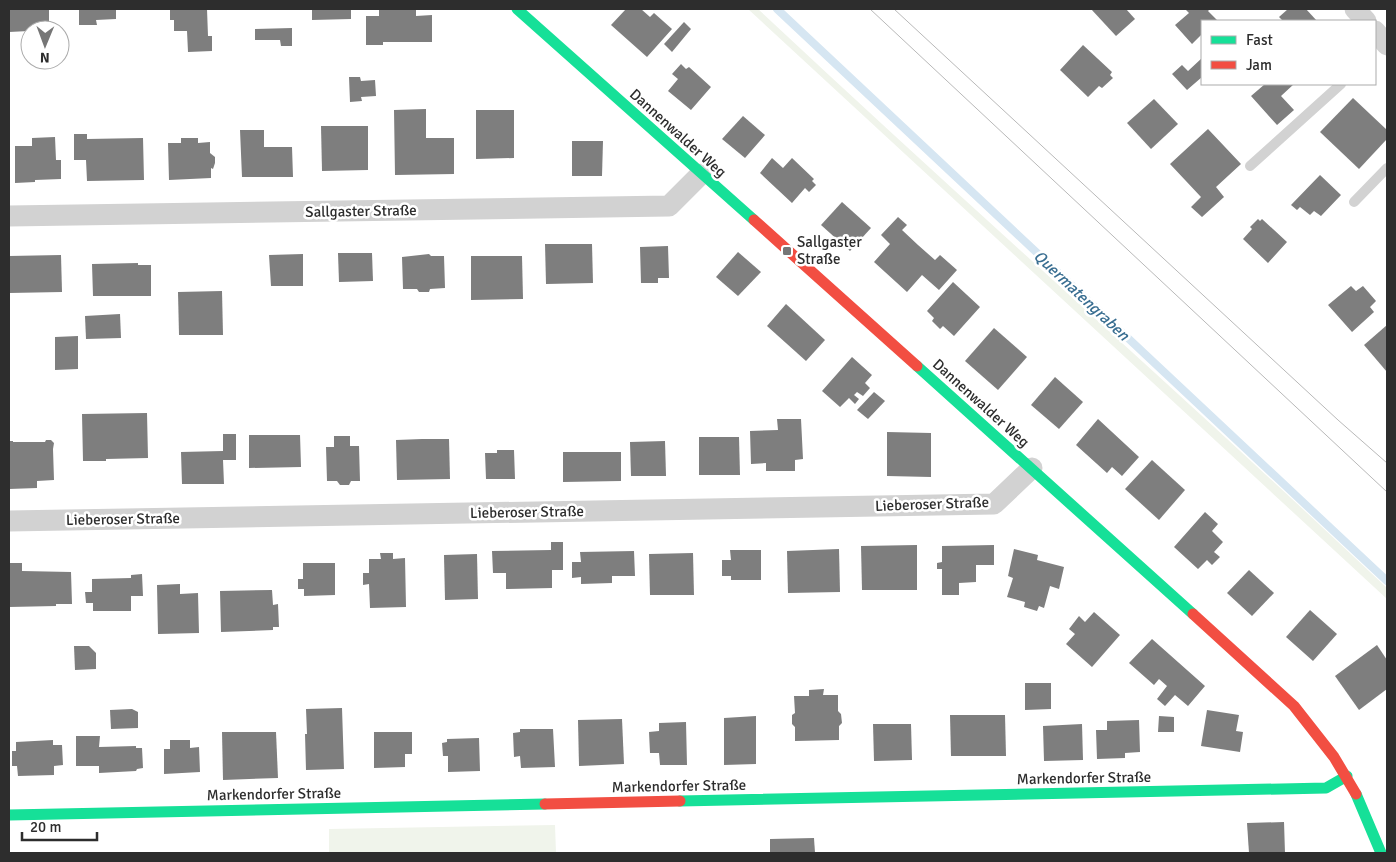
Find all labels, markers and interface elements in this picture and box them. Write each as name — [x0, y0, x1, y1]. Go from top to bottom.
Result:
north arrow — [20, 20, 70, 70]
legend — [1201, 20, 1376, 85]
text: Fast — [1246, 31, 1273, 49]
text: N — [40, 49, 50, 66]
text: Jam — [1246, 56, 1272, 74]
street label: Dannenwalder Weg — [626, 85, 730, 181]
street label: Sallgaster Straße — [305, 201, 417, 221]
place label: Sallgaster Straße — [797, 233, 862, 268]
marker: Sallgaster Straße — [781, 245, 793, 257]
water label: Quermatengraben — [1029, 246, 1134, 346]
street label: Dannenwalder Weg — [929, 355, 1033, 451]
street label: Lieberoser Straße — [875, 493, 989, 515]
street label: Lieberoser Straße — [470, 502, 584, 522]
street label: Lieberoser Straße — [66, 509, 180, 529]
street label: Markendorfer Straße — [1017, 768, 1151, 788]
street label: Markendorfer Straße — [612, 776, 746, 796]
street label: Markendorfer Straße — [207, 784, 341, 804]
scale bar — [22, 810, 98, 842]
text: 20 m — [30, 818, 61, 836]

